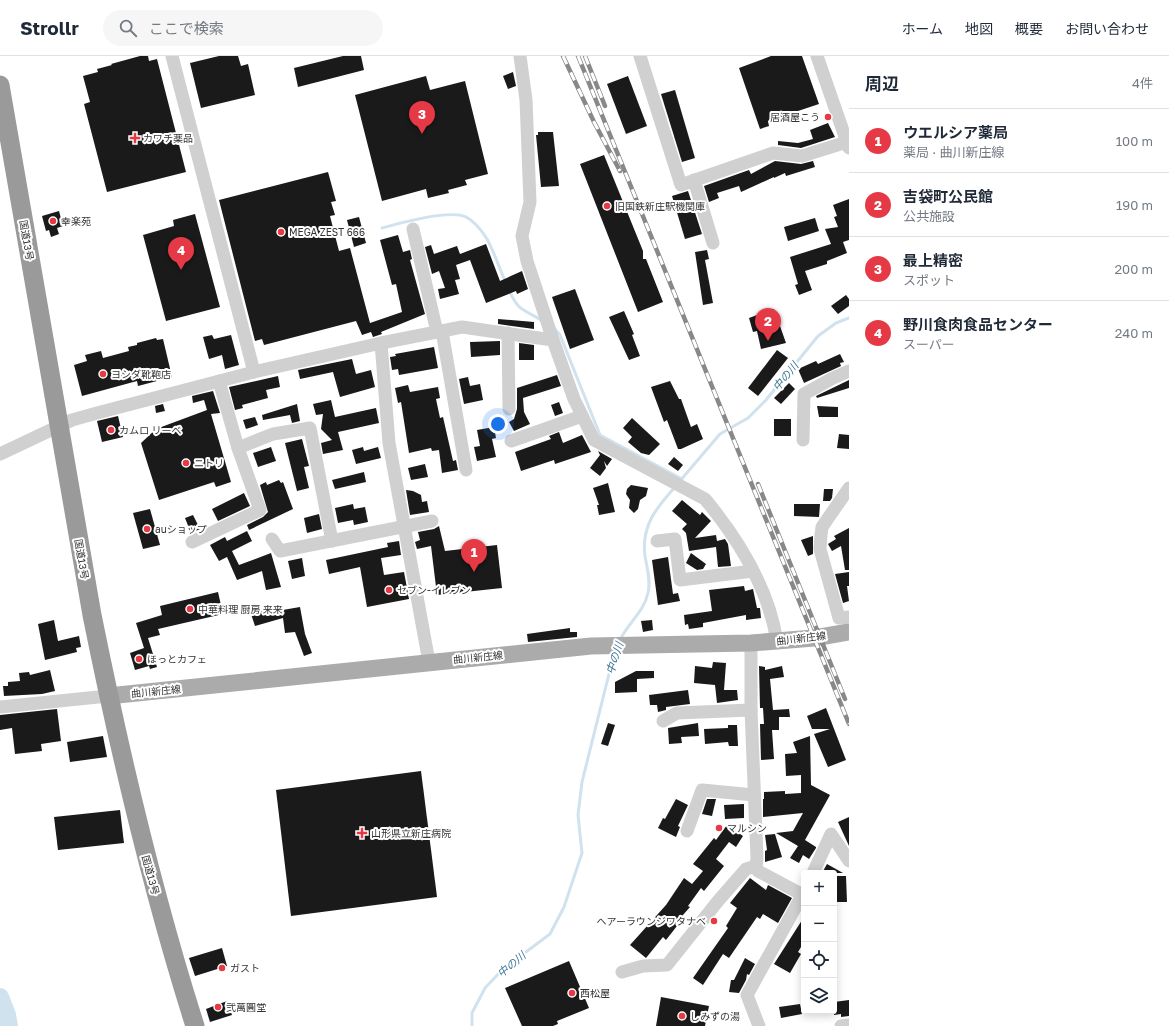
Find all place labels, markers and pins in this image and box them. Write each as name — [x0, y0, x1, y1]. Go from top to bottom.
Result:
pin: 3 — [409, 101, 435, 134]
place label: 居酒屋こう — [770, 111, 820, 123]
marker: 居酒屋こう — [823, 112, 833, 122]
place label: カワチ薬品 — [143, 132, 193, 144]
marker: カワチ薬品 — [130, 133, 140, 143]
place label: 旧国鉄新庄駅機関庫 — [615, 200, 705, 212]
marker: 旧国鉄新庄駅機関庫 — [602, 201, 612, 211]
place label: 幸楽苑 — [61, 215, 91, 227]
marker: 幸楽苑 — [48, 216, 58, 226]
place label: MEGA ZEST 666 — [289, 226, 365, 238]
marker: MEGA ZEST 666 — [276, 227, 286, 237]
pin: 4 — [168, 237, 194, 270]
pin: 2 — [755, 308, 781, 341]
place label: ヨシダ靴鞄店 — [111, 368, 171, 380]
marker: ヨシダ靴鞄店 — [98, 369, 108, 379]
place label: カムロ リーベ — [119, 424, 182, 436]
marker: カムロ リーベ — [106, 425, 116, 435]
place label: ニトリ — [194, 457, 224, 469]
marker: ニトリ — [181, 458, 191, 468]
place label: auショップ — [155, 523, 207, 535]
marker: auショップ — [142, 524, 152, 534]
pin: 1 — [461, 539, 487, 572]
place label: セブン-イレブン — [397, 584, 471, 596]
marker: セブン-イレブン — [384, 585, 394, 595]
place label: 中華料理 厨房 来来 — [198, 603, 283, 615]
marker: 中華料理 厨房 来来 — [185, 604, 195, 614]
place label: ほっとカフェ — [147, 653, 207, 665]
marker: ほっとカフェ — [134, 654, 144, 664]
place label: マルシン — [727, 822, 767, 834]
marker: マルシン — [714, 823, 724, 833]
marker: 山形県立新庄病院 — [356, 827, 368, 839]
place label: 山形県立新庄病院 — [371, 827, 451, 839]
place label: ヘアーラウンジワタナベ — [597, 915, 706, 927]
marker: ヘアーラウンジワタナベ — [709, 916, 719, 926]
place label: ガスト — [230, 962, 260, 974]
marker: ガスト — [217, 963, 227, 973]
place label: 西松屋 — [580, 987, 610, 999]
marker: 西松屋 — [567, 988, 577, 998]
place label: 弐萬圓堂 — [226, 1001, 266, 1013]
marker: 弐萬圓堂 — [213, 1002, 223, 1012]
place label: しみずの湯 — [690, 1010, 740, 1022]
marker: しみずの湯 — [677, 1011, 687, 1021]

